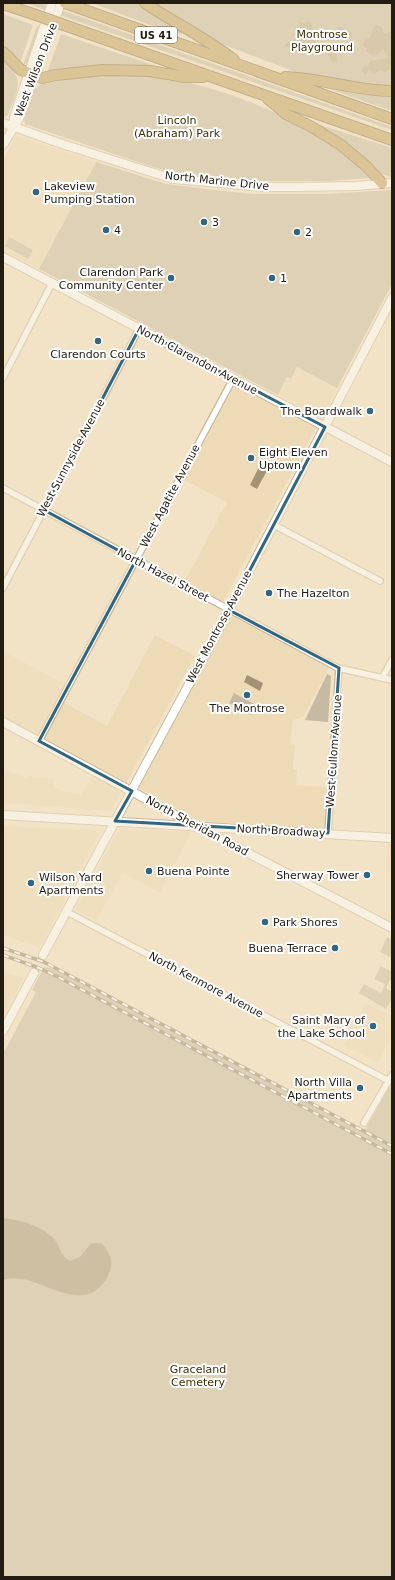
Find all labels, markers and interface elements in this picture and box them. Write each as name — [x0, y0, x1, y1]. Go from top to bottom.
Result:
street label: West Wilson Drive — [12, 21, 60, 119]
road number: US 41 — [135, 27, 177, 43]
park label: Montrose Playground — [291, 28, 353, 54]
park label: Lincoln (Abraham) Park — [134, 114, 221, 140]
street label: North Marine Drive — [164, 169, 270, 193]
place label: Lakeview Pumping Station — [44, 180, 135, 206]
marker: Lakeview Pumping Station — [31, 187, 41, 197]
place label: 3 — [212, 216, 219, 229]
marker: 3 — [199, 217, 209, 227]
place label: 4 — [114, 224, 121, 237]
marker: 4 — [101, 225, 111, 235]
place label: 2 — [305, 226, 312, 239]
marker: 2 — [292, 227, 302, 237]
place label: Clarendon Park Community Center — [59, 266, 164, 292]
place label: 1 — [280, 272, 287, 285]
marker: Clarendon Park Community Center — [166, 273, 176, 283]
marker: 1 — [267, 273, 277, 283]
street label: North Clarendon Avenue — [134, 323, 260, 397]
marker: Clarendon Courts — [93, 336, 103, 346]
place label: Clarendon Courts — [50, 348, 146, 361]
street label: West Sunnyside Avenue — [34, 397, 108, 519]
place label: The Boardwalk — [280, 405, 363, 418]
marker: The Boardwalk — [365, 406, 375, 416]
street label: West Agatite Avenue — [137, 442, 203, 550]
place label: Eight Eleven Uptown — [259, 446, 328, 472]
marker: Eight Eleven Uptown — [246, 453, 256, 463]
street label: North Hazel Street — [115, 545, 212, 605]
street label: West Montrose Avenue — [184, 568, 254, 686]
place label: The Hazelton — [276, 587, 350, 600]
marker: The Hazelton — [264, 588, 274, 598]
marker: The Montrose — [242, 690, 252, 700]
street label: West Cullom Avenue — [324, 694, 344, 808]
place label: The Montrose — [209, 702, 285, 715]
street label: North Sheridan Road — [143, 793, 251, 859]
street label: North Broadway — [236, 822, 326, 840]
place label: Buena Pointe — [157, 865, 230, 878]
marker: Buena Pointe — [144, 866, 154, 876]
place label: Sherway Tower — [276, 869, 359, 882]
marker: Sherway Tower — [362, 870, 372, 880]
place label: Wilson Yard Apartments — [39, 871, 104, 897]
marker: Wilson Yard Apartments — [26, 878, 36, 888]
place label: Park Shores — [273, 916, 338, 929]
marker: Park Shores — [260, 917, 270, 927]
place label: Buena Terrace — [248, 942, 327, 955]
marker: Buena Terrace — [330, 943, 340, 953]
street label: North Kenmore Avenue — [147, 949, 266, 1021]
place label: Saint Mary of the Lake School — [278, 1014, 366, 1040]
marker: Saint Mary of the Lake School — [368, 1021, 378, 1031]
place label: North Villa Apartments — [287, 1076, 352, 1102]
marker: North Villa Apartments — [355, 1083, 365, 1093]
park label: Graceland Cemetery — [170, 1363, 226, 1389]

